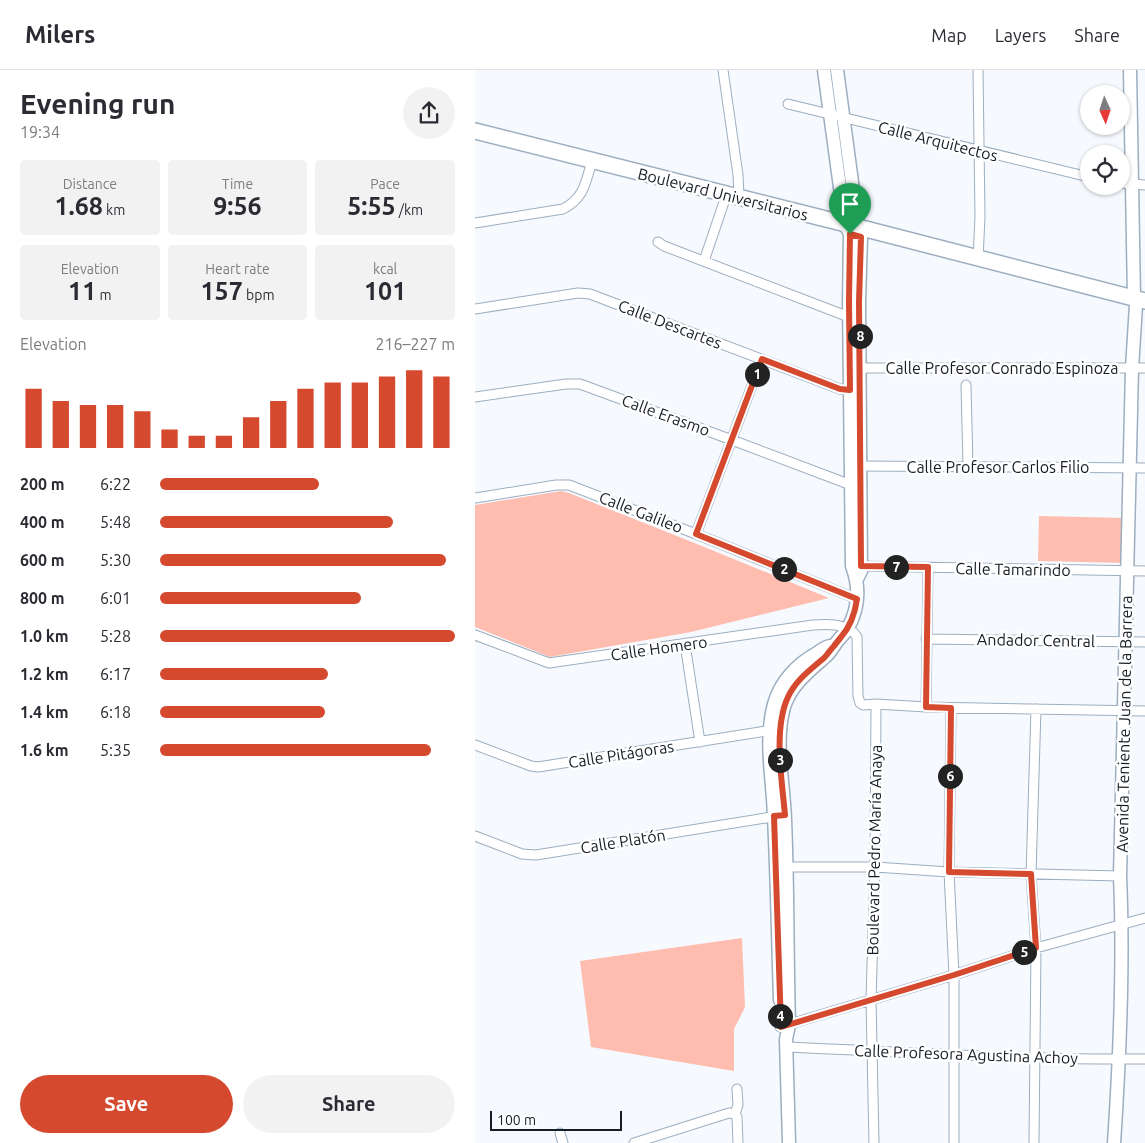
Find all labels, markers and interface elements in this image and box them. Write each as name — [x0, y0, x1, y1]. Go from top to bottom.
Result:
text: Milers — [25, 21, 95, 48]
text: Map — [931, 25, 967, 45]
text: Layers — [995, 25, 1046, 45]
text: Share — [1074, 25, 1120, 45]
north arrow — [1080, 85, 1130, 135]
map controls — [1080, 85, 1130, 195]
button: share — [403, 87, 455, 139]
text: Evening run — [20, 88, 175, 119]
street label: Calle Arquitectos — [876, 117, 1000, 165]
text: 19:34 — [20, 123, 60, 141]
button: locate — [1080, 145, 1130, 195]
street label: Boulevard Universitarios — [636, 164, 810, 224]
text: Distance — [63, 176, 117, 192]
text: Time — [222, 176, 253, 192]
text: Pace — [370, 176, 400, 192]
pin — [829, 183, 871, 234]
icon: arrive — [836, 190, 864, 218]
text: 1.68 — [54, 192, 103, 220]
text: 9:56 — [213, 192, 262, 220]
text: 5:55 — [347, 192, 396, 220]
text: km — [103, 202, 125, 218]
text: /km — [396, 202, 423, 218]
text: Elevation — [61, 261, 119, 277]
text: Heart rate — [205, 261, 270, 277]
text: kcal — [373, 261, 397, 277]
text: 11 — [68, 277, 96, 305]
text: 157 — [201, 277, 243, 305]
text: 101 — [364, 277, 406, 305]
text: m — [96, 287, 112, 303]
text: bpm — [243, 287, 274, 303]
street label: Calle Descartes — [616, 296, 724, 352]
pin: 8 — [847, 324, 873, 348]
text: 8 — [857, 328, 864, 344]
text: Elevation — [20, 335, 87, 353]
text: 216–227 m — [375, 335, 455, 353]
street label: Calle Profesor Conrado Espinoza — [886, 359, 1118, 377]
pin: 1 — [745, 362, 769, 386]
text: 1 — [754, 366, 761, 382]
street label: Calle Erasmo — [620, 391, 712, 439]
street label: Calle Profesor Carlos Filio — [907, 458, 1089, 476]
text: 200 m — [20, 475, 65, 493]
text: 6:22 — [100, 475, 131, 493]
street label: Calle Galileo — [597, 488, 685, 536]
text: 400 m — [20, 513, 65, 531]
text: 5:48 — [100, 513, 131, 531]
text: 600 m — [20, 551, 65, 569]
text: 5:30 — [100, 551, 131, 569]
pin: 7 — [883, 554, 909, 580]
pin: 2 — [771, 556, 797, 582]
text: 7 — [893, 559, 900, 575]
street label: Calle Tamarindo — [955, 559, 1071, 579]
text: 2 — [781, 561, 788, 577]
text: 800 m — [20, 589, 65, 607]
text: 6:01 — [100, 589, 131, 607]
street label: Avenida Teniente Juan de la Barrera — [1113, 595, 1135, 853]
text: 1.0 km — [20, 627, 69, 645]
text: 5:28 — [100, 627, 131, 645]
street label: Andador Central — [977, 630, 1095, 650]
street label: Calle Homero — [609, 632, 709, 664]
text: 1.2 km — [20, 665, 69, 683]
text: 6:17 — [100, 665, 131, 683]
text: 1.4 km — [20, 703, 69, 721]
text: 6:18 — [100, 703, 131, 721]
street label: Calle Pitágoras — [567, 737, 675, 771]
text: 1.6 km — [20, 741, 69, 759]
text: 5:35 — [100, 741, 131, 759]
street label: Boulevard Pedro María Anaya — [863, 744, 885, 956]
pin: 3 — [767, 748, 793, 772]
text: 3 — [777, 752, 784, 768]
pin: 6 — [937, 764, 963, 788]
text: 6 — [947, 768, 954, 784]
street label: Calle Platón — [579, 825, 667, 857]
pin: 5 — [1011, 940, 1037, 964]
text: 5 — [1021, 944, 1028, 960]
pin: 4 — [767, 1004, 793, 1028]
text: 4 — [777, 1008, 784, 1024]
street label: Calle Profesora Agustina Achoy — [854, 1041, 1078, 1067]
button: Save — [20, 1075, 233, 1133]
button: Share — [243, 1075, 455, 1133]
scale bar — [490, 1108, 623, 1131]
text: 100 m — [497, 1112, 536, 1128]

